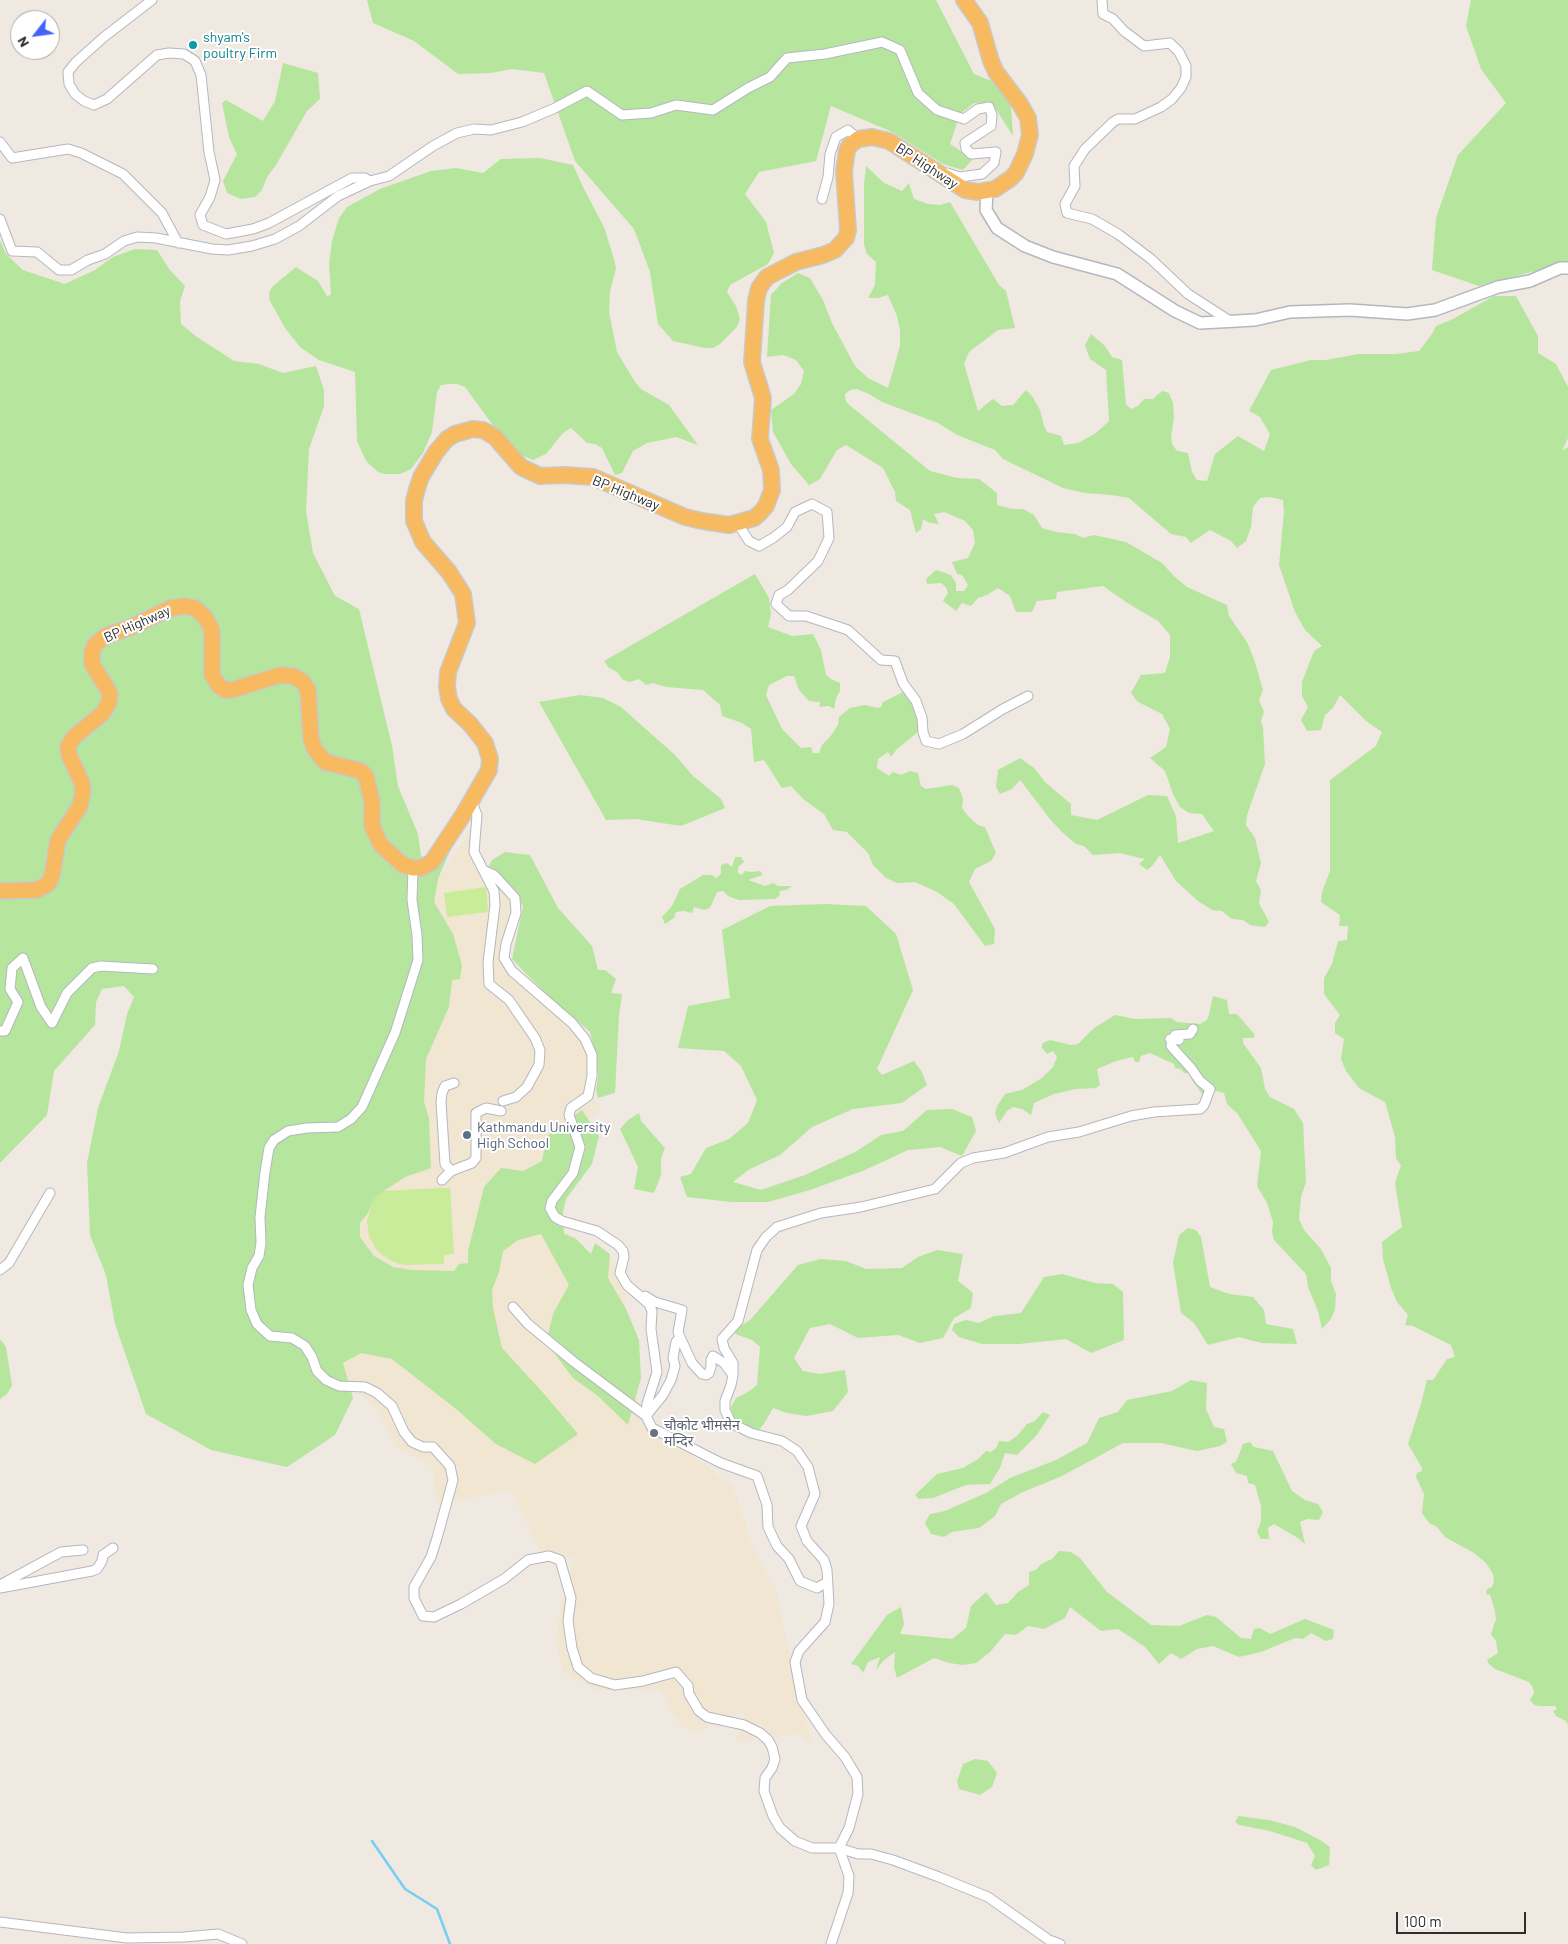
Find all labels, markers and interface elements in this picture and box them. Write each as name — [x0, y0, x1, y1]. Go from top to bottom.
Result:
north arrow — [10, 10, 60, 60]
place label: shyam's poultry Firm — [203, 29, 277, 62]
text: N — [13, 34, 32, 51]
marker: shyam's poultry Firm — [187, 39, 199, 51]
street label: BP Highway — [893, 140, 961, 192]
street label: BP Highway — [590, 472, 662, 514]
street label: BP Highway — [101, 602, 173, 646]
place label: Kathmandu University High School — [477, 1119, 610, 1152]
marker: Kathmandu University High School — [461, 1129, 473, 1141]
place label: चौकोट भीमसेन मन्दिर — [664, 1417, 740, 1450]
marker: चौकोट भीमसेन मन्दिर — [648, 1427, 660, 1439]
scale bar — [1398, 1902, 1528, 1934]
text: 100 m — [1404, 1912, 1442, 1930]

